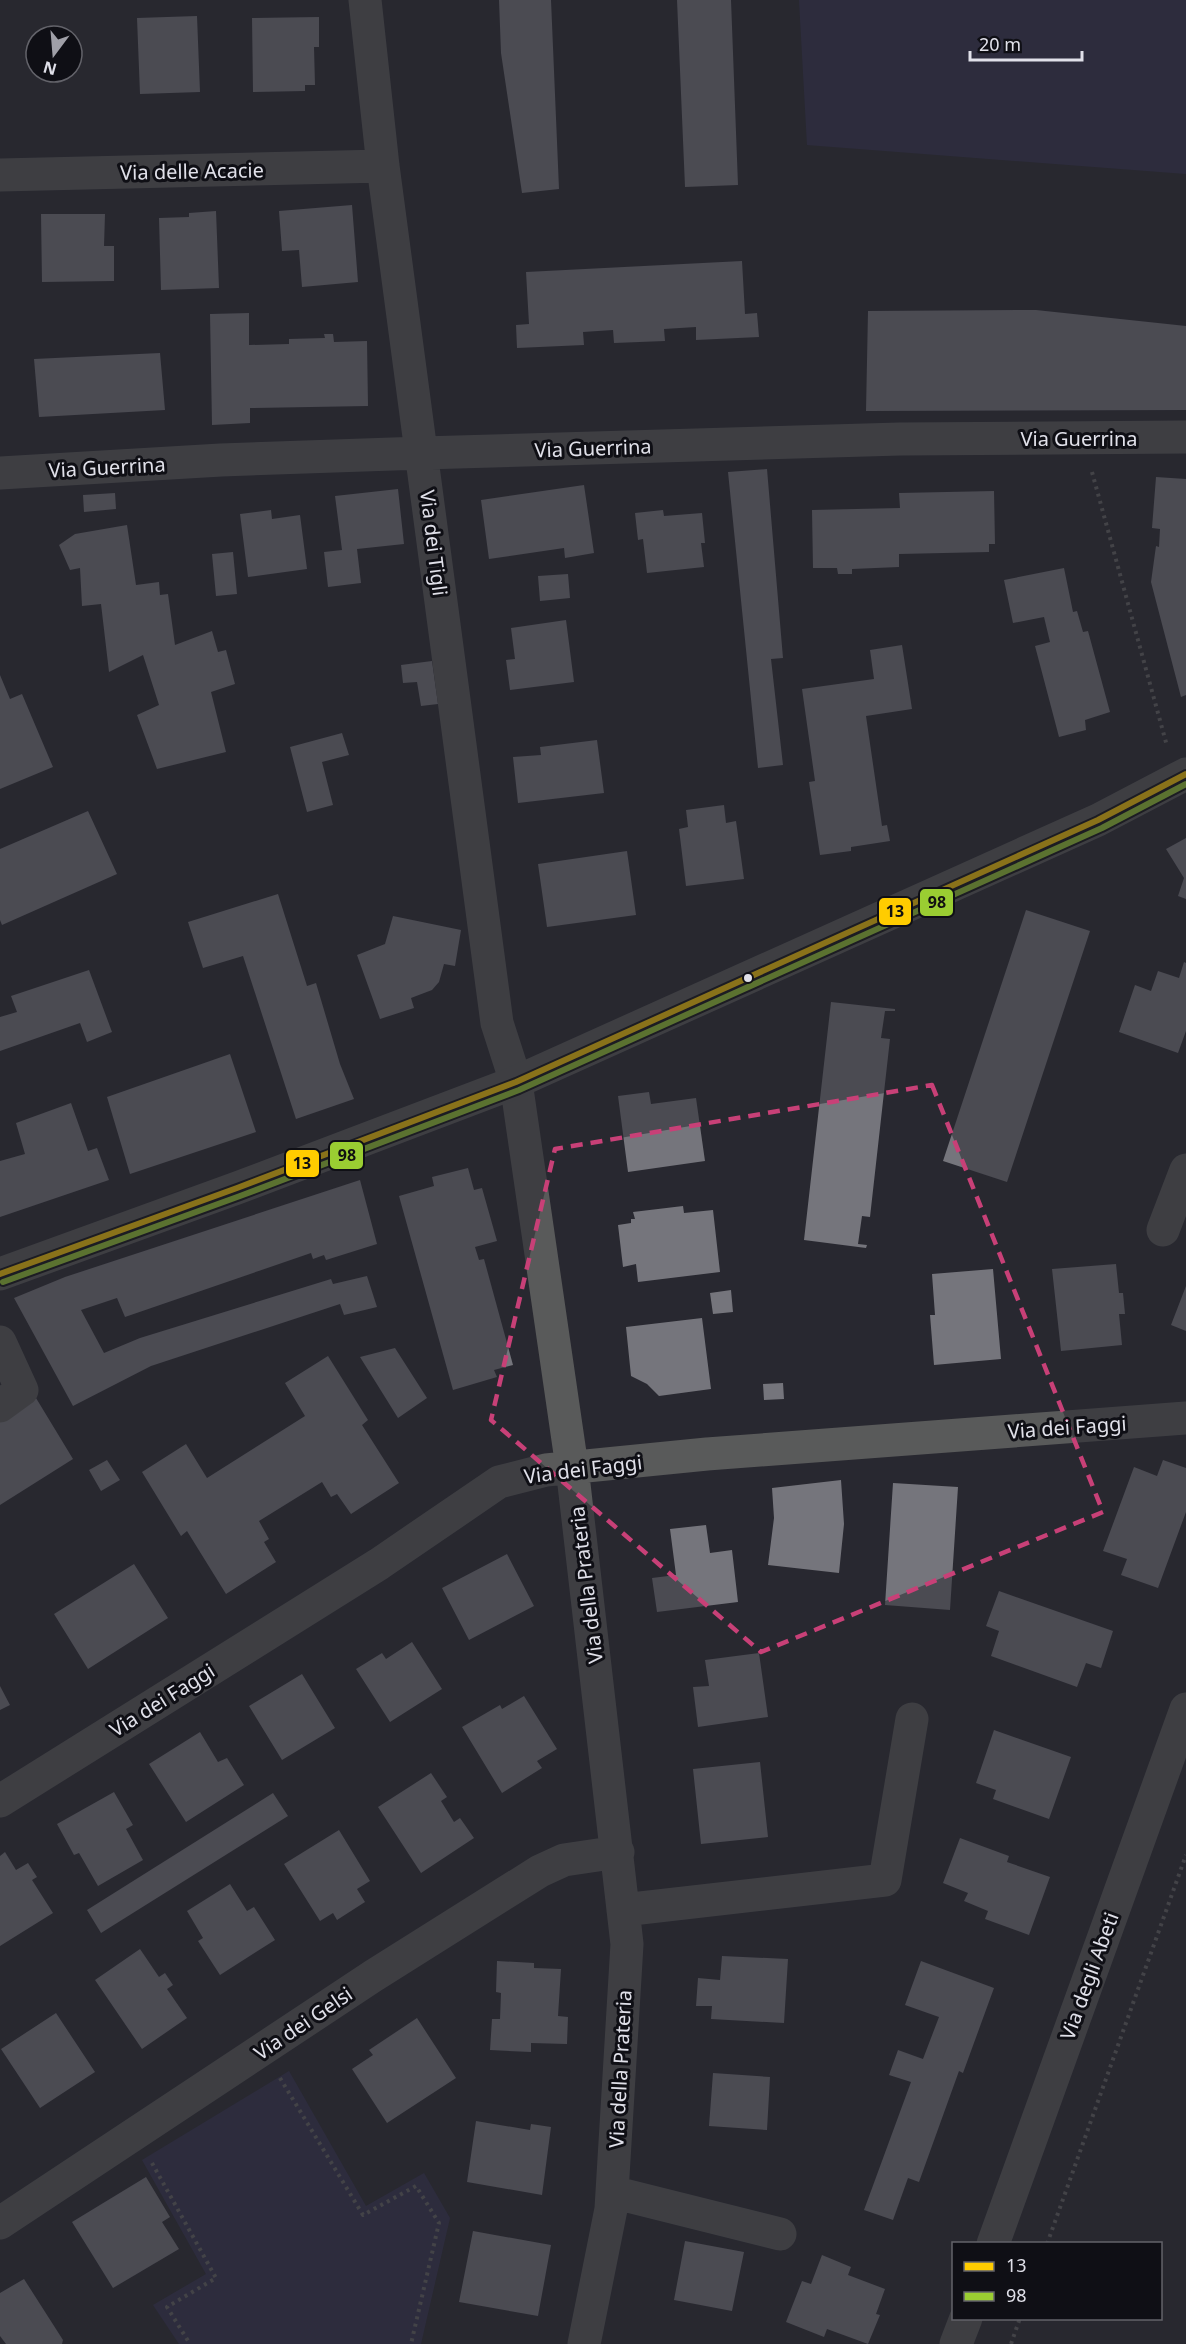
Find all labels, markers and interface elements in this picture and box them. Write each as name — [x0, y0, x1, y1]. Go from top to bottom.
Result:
north arrow — [24, 24, 84, 84]
scale bar — [970, 24, 1082, 62]
text: 20 m — [979, 32, 1021, 56]
text: N — [41, 56, 59, 81]
street label: Via delle Acacie — [120, 156, 264, 186]
street label: Via Guerrina — [1020, 425, 1138, 452]
street label: Via Guerrina — [534, 432, 652, 464]
street label: Via Guerrina — [48, 450, 166, 484]
street label: Via dei Tigli — [414, 489, 454, 597]
line badge: 98 — [919, 888, 954, 917]
text: 98 — [928, 891, 946, 913]
line badge: 13 — [878, 897, 912, 926]
text: 13 — [886, 900, 904, 922]
unlabelled marker — [742, 972, 754, 984]
line badge: 98 — [329, 1141, 364, 1170]
text: 98 — [338, 1144, 356, 1166]
line badge: 13 — [285, 1149, 320, 1178]
text: 13 — [293, 1152, 311, 1174]
street label: Via dei Faggi — [1007, 1409, 1127, 1445]
street label: Via dei Faggi — [522, 1448, 644, 1490]
street label: Via della Prateria — [563, 1505, 609, 1665]
street label: Via dei Faggi — [104, 1657, 220, 1743]
street label: Via degli Abeti — [1053, 1909, 1125, 2043]
street label: Via dei Gelsi — [249, 1980, 357, 2066]
street label: Via della Prateria — [602, 1989, 638, 2149]
legend — [952, 2242, 1162, 2320]
text: 13 — [1006, 2253, 1027, 2277]
text: 98 — [1006, 2283, 1027, 2307]

